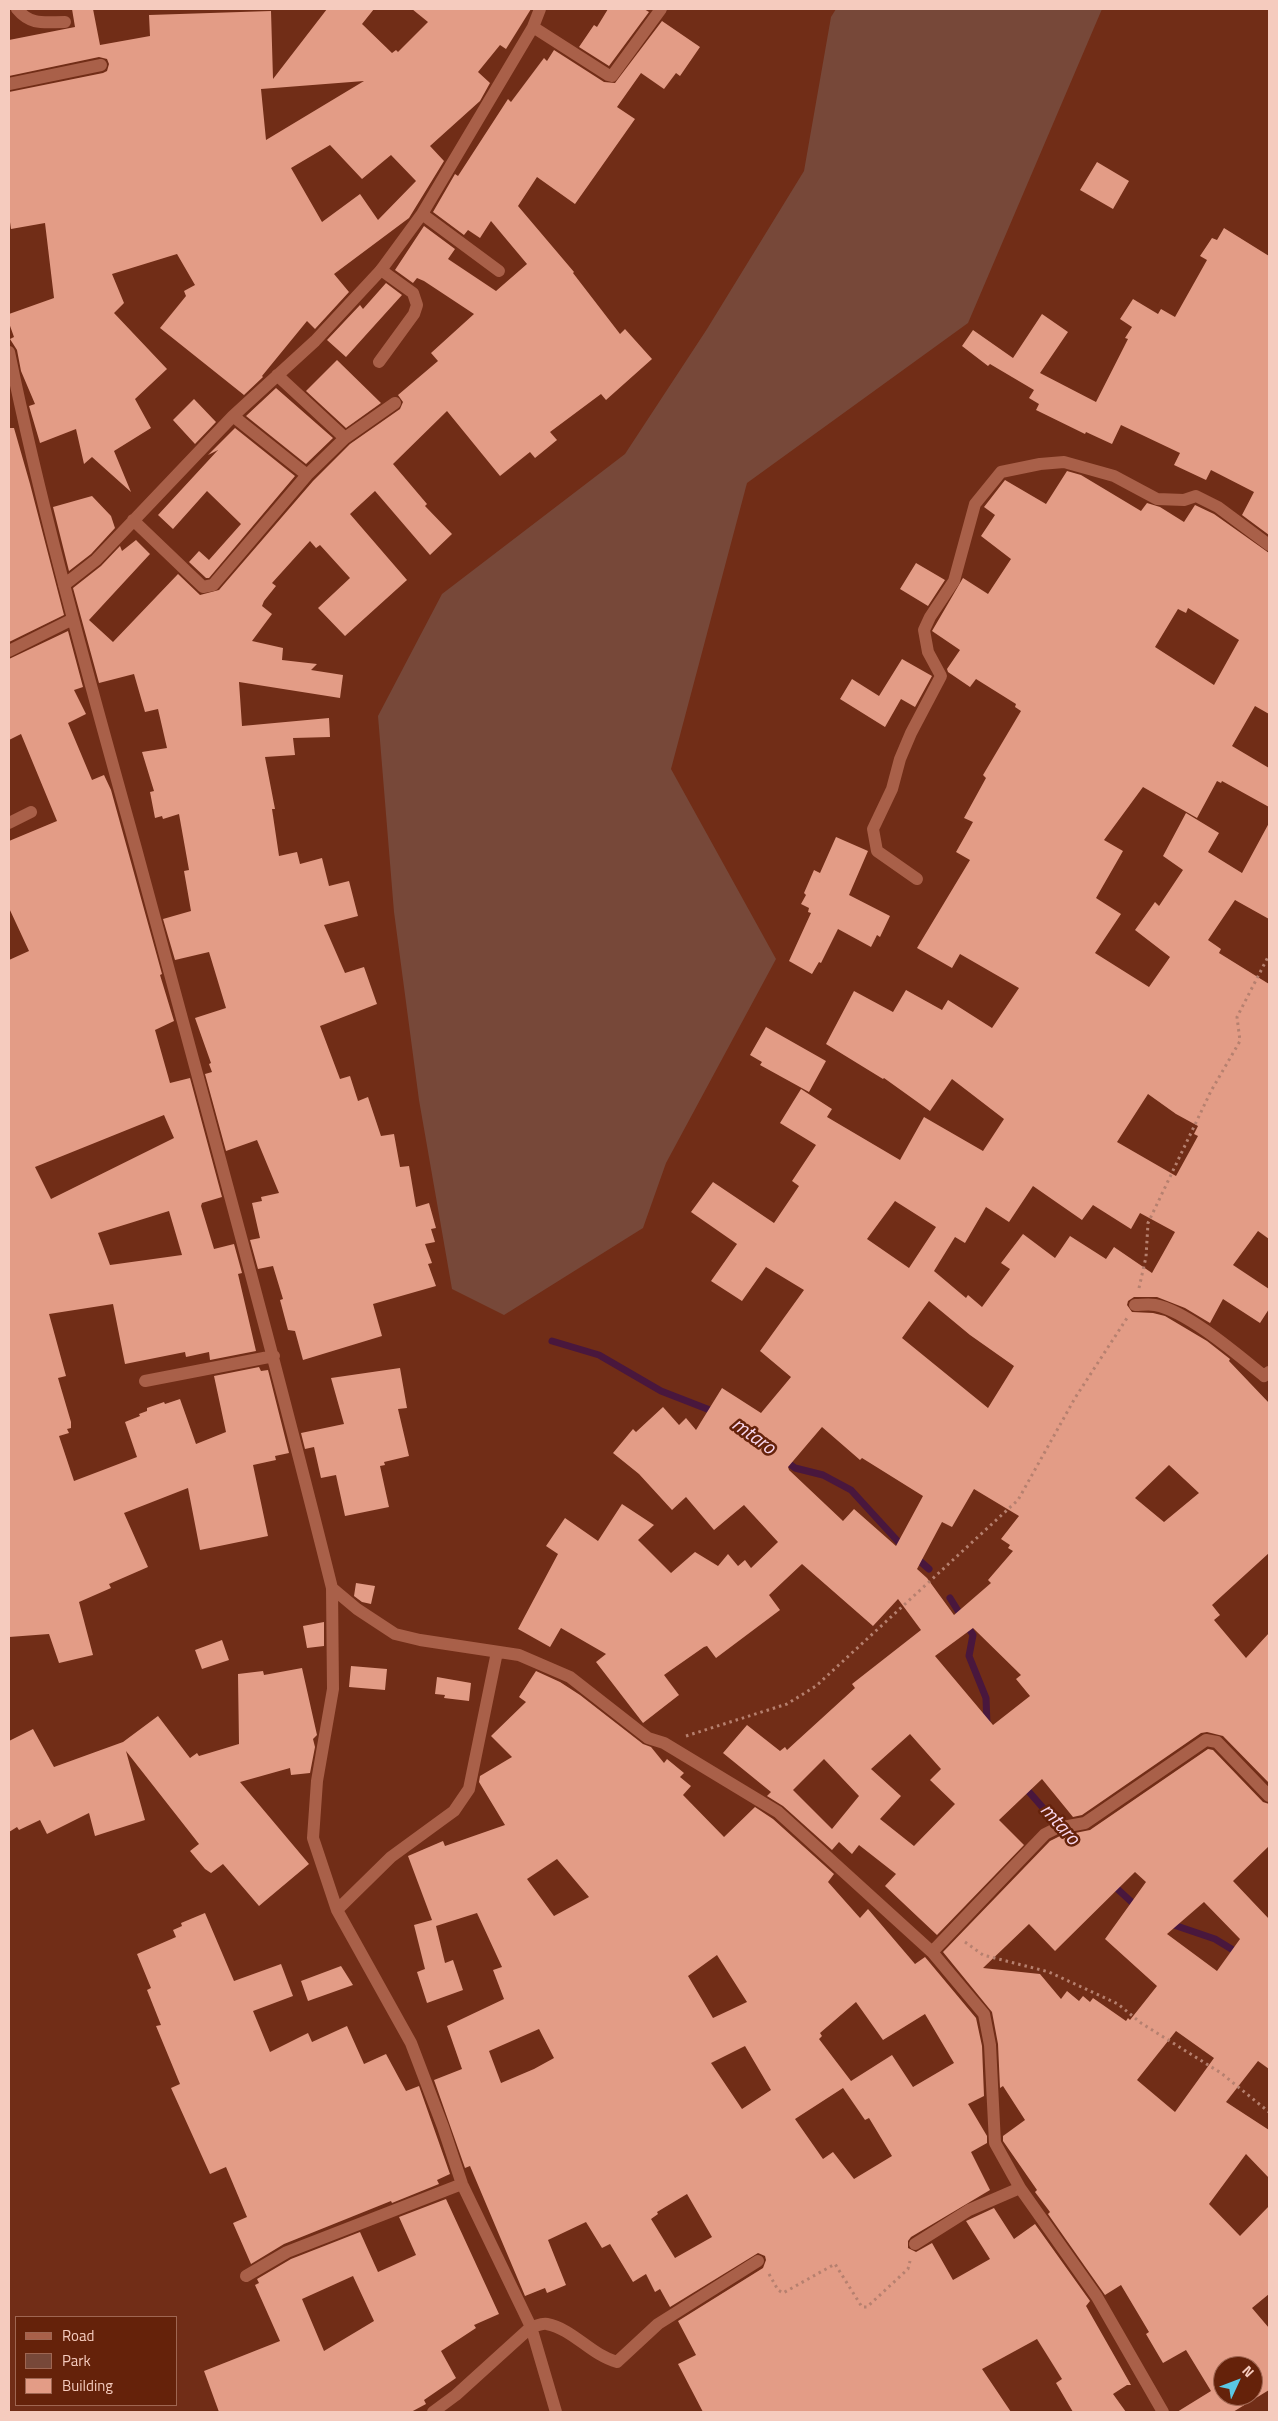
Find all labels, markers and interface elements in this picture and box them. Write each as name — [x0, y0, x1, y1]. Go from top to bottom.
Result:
water label: mtaro — [727, 1413, 779, 1461]
water label: mtaro — [1034, 1799, 1084, 1851]
legend — [15, 2316, 178, 2406]
text: Road — [62, 2324, 94, 2347]
text: Park — [62, 2349, 91, 2372]
north arrow — [1213, 2356, 1263, 2406]
text: N — [1238, 2360, 1260, 2382]
text: Building — [62, 2374, 113, 2397]

